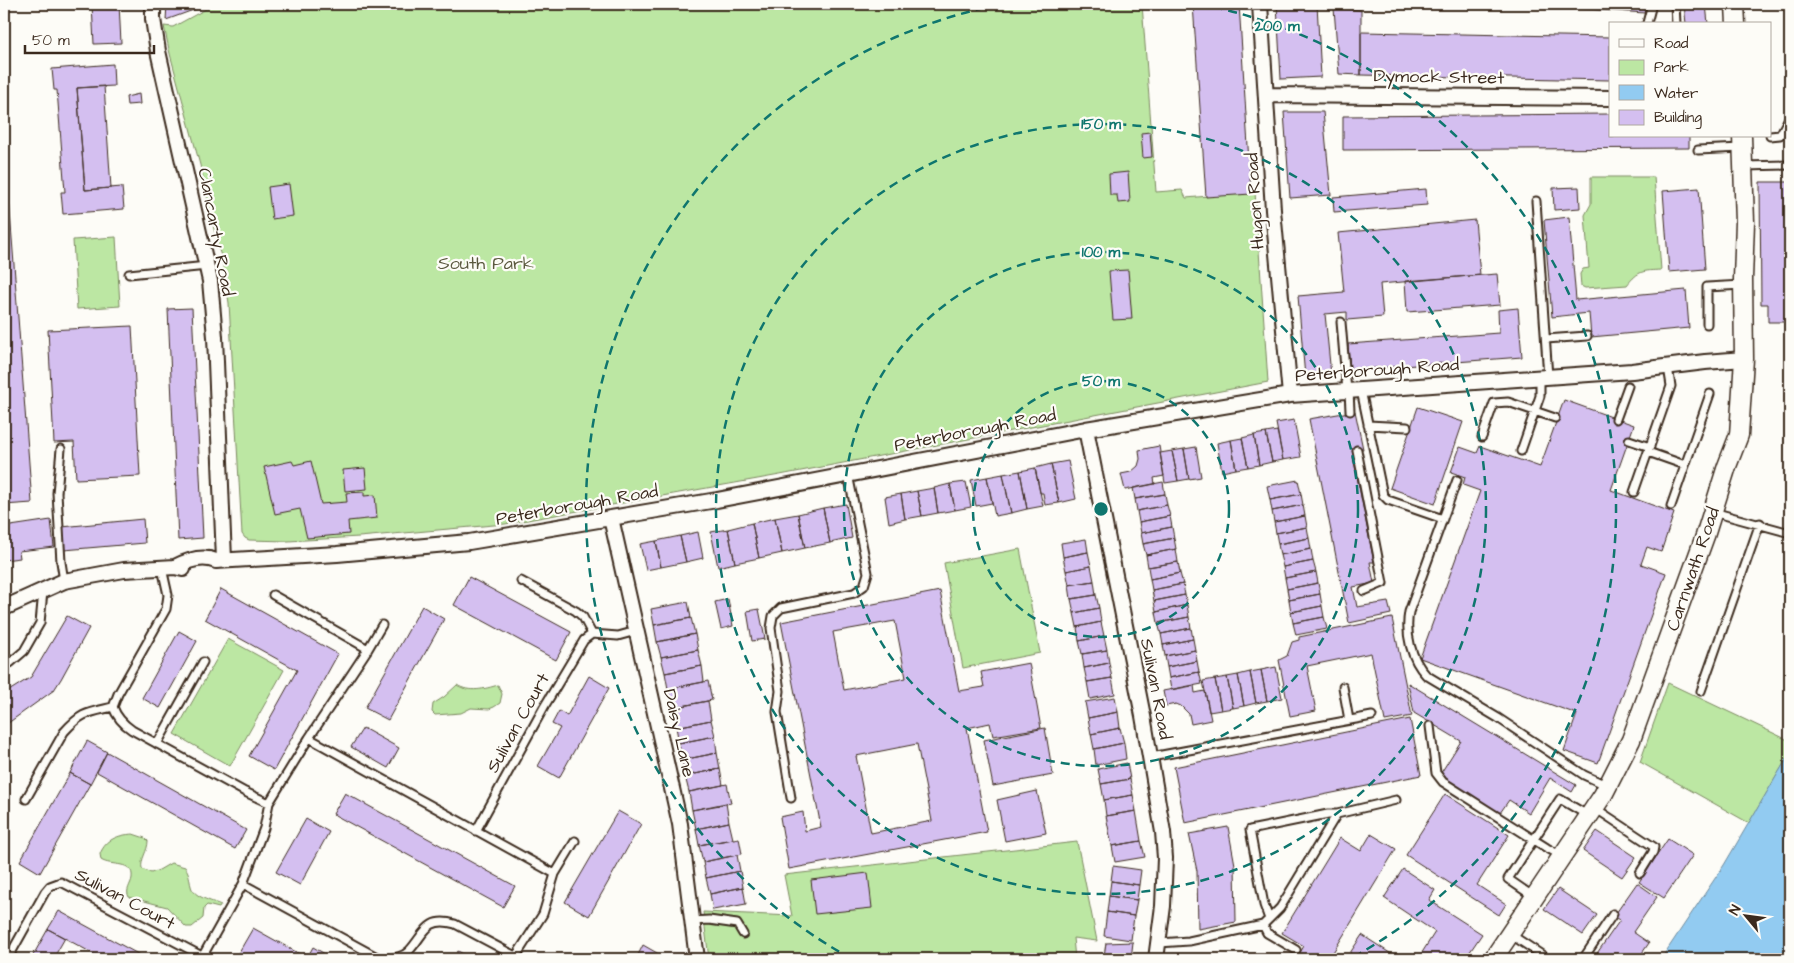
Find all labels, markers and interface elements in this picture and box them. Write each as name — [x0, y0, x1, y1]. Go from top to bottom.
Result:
text: 200 m — [1253, 16, 1300, 37]
scale bar — [25, 22, 154, 54]
legend — [1609, 22, 1772, 138]
text: 50 m — [32, 30, 70, 51]
text: Road — [1654, 33, 1689, 54]
text: Park — [1654, 57, 1689, 78]
street label: Dymock Street — [1373, 63, 1505, 92]
text: Water — [1654, 83, 1698, 104]
text: Building — [1654, 107, 1702, 129]
text: 150 m — [1081, 114, 1121, 135]
street label: Hugon Road — [1239, 152, 1272, 250]
street label: Clancarty Road — [190, 166, 241, 298]
text: 100 m — [1082, 242, 1121, 263]
park label: South Park — [438, 251, 534, 276]
street label: Peterborough Road — [1294, 352, 1460, 389]
text: 50 m — [1082, 371, 1120, 392]
street label: Peterborough Road — [892, 402, 1058, 459]
street label: Peterborough Road — [494, 478, 660, 533]
centre of rings — [1092, 500, 1110, 518]
street label: Carnwath Road — [1660, 504, 1726, 634]
street label: Sulivan Road — [1134, 636, 1178, 742]
street label: Sulivan Court — [480, 668, 556, 777]
street label: Daisy Lane — [656, 686, 701, 780]
street label: Sulivan Court — [70, 862, 180, 936]
north arrow — [1722, 890, 1772, 940]
text: N — [1725, 901, 1746, 919]

